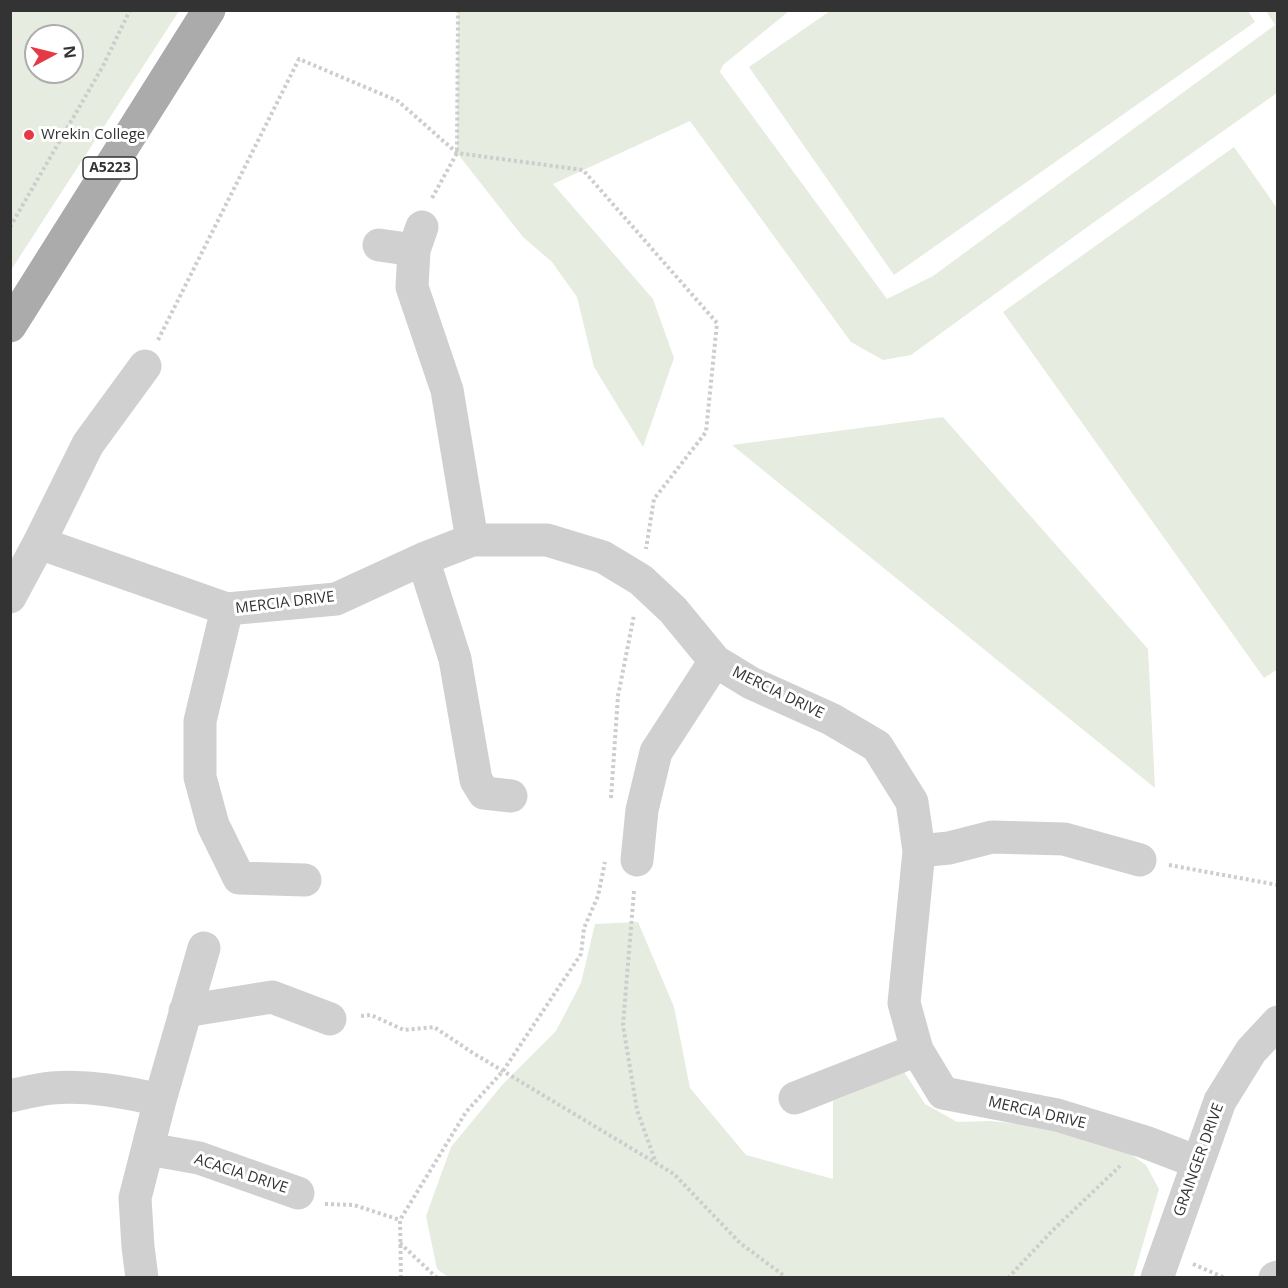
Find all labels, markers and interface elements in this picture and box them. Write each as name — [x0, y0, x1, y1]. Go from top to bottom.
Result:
north arrow — [24, 24, 84, 84]
text: N — [58, 44, 82, 60]
place label: Wrekin College — [41, 126, 145, 144]
marker: Wrekin College — [22, 128, 36, 142]
road number: A5223 — [83, 157, 137, 179]
street label: MERCIA DRIVE — [234, 588, 336, 618]
street label: MERCIA DRIVE — [729, 663, 827, 723]
street label: MERCIA DRIVE — [986, 1093, 1088, 1133]
street label: GRAINGER DRIVE — [1170, 1101, 1228, 1219]
street label: ACACIA DRIVE — [192, 1150, 290, 1198]

